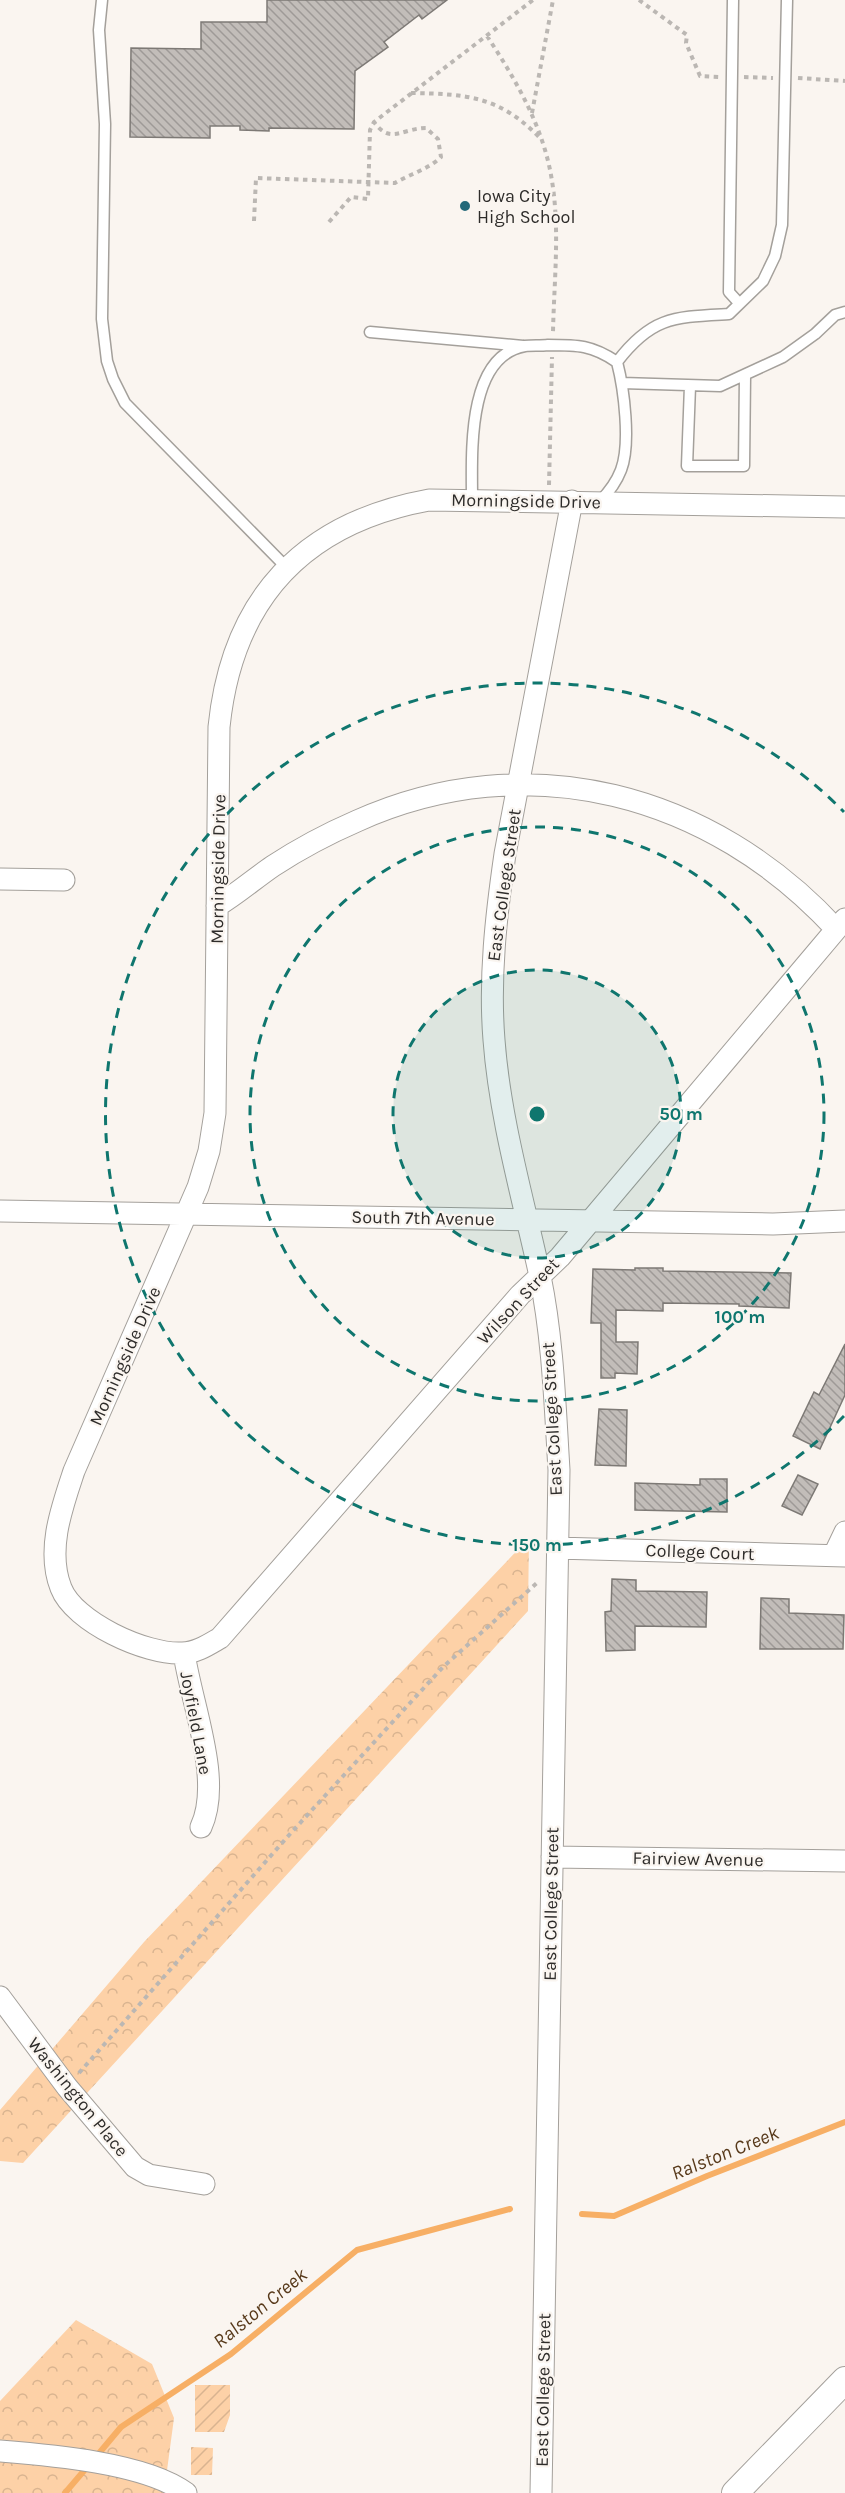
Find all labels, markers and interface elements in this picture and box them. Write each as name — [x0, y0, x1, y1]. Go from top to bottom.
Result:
place label: Iowa City High School — [477, 185, 575, 228]
marker: Iowa City High School — [458, 199, 472, 213]
street label: Morningside Drive — [451, 489, 601, 513]
street label: Morningside Drive — [206, 794, 230, 944]
street label: East College Street — [482, 807, 526, 963]
text: 50 m — [659, 1103, 703, 1125]
centre of rings — [527, 1104, 547, 1124]
street label: South 7th Avenue — [351, 1206, 495, 1230]
street label: Wilson Street — [472, 1253, 564, 1349]
street label: Morningside Drive — [84, 1283, 166, 1429]
text: 100 m — [715, 1306, 765, 1328]
street label: East College Street — [537, 1341, 567, 1496]
text: 150 m — [512, 1534, 562, 1556]
street label: College Court — [645, 1539, 755, 1565]
street label: Joyfield Lane — [175, 1670, 217, 1776]
street label: East College Street — [539, 1827, 563, 1981]
street label: Fairview Avenue — [632, 1847, 764, 1871]
street label: Washington Place — [23, 2033, 133, 2161]
water label: Ralston Creek — [668, 2121, 783, 2185]
water label: Ralston Creek — [208, 2263, 312, 2353]
street label: East College Street — [531, 2313, 555, 2467]

